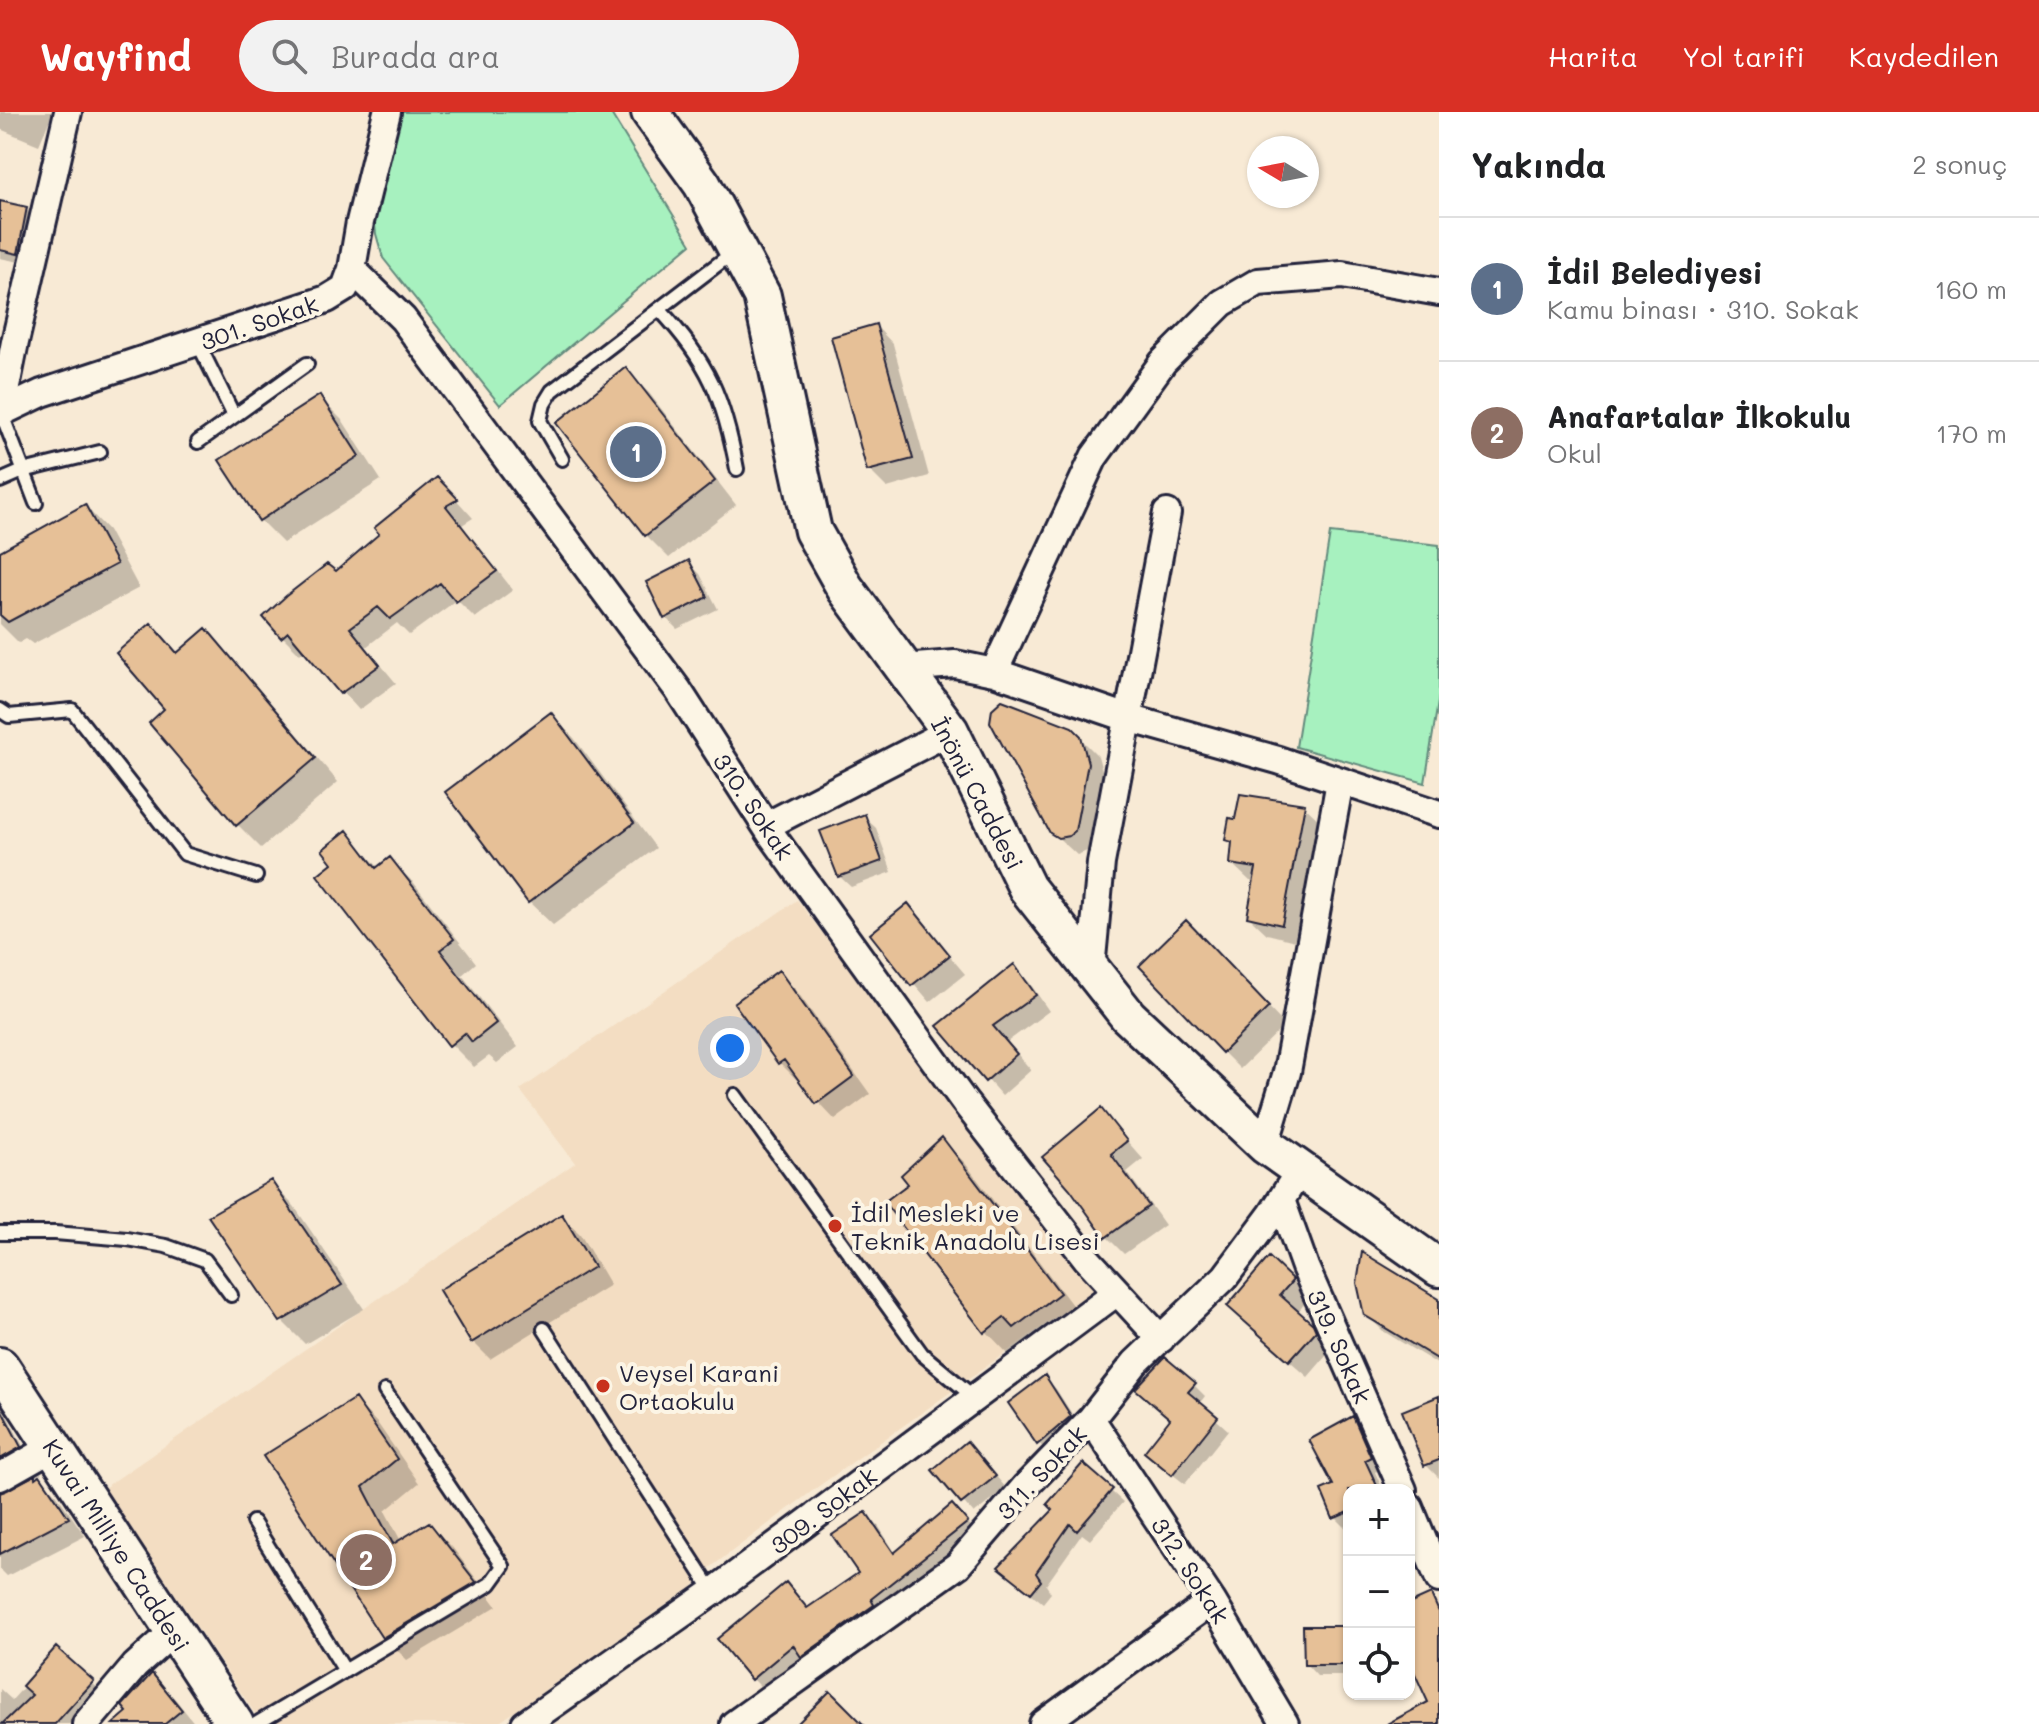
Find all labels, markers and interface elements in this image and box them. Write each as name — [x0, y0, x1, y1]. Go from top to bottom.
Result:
search box — [239, 20, 799, 92]
text: Wayfind — [40, 31, 191, 81]
icon: search — [267, 34, 311, 78]
text: Burada ara — [331, 36, 500, 76]
text: Harita — [1548, 38, 1638, 74]
text: Yol tarifi — [1682, 38, 1805, 74]
text: Kaydedilen — [1849, 38, 1999, 74]
north arrow — [1247, 136, 1319, 208]
text: Yakında — [1471, 142, 1606, 187]
text: 2 sonuç — [1912, 147, 2007, 181]
text: İdil Belediyesi — [1547, 252, 1763, 292]
text: 1 — [1491, 272, 1503, 306]
text: 160 m — [1935, 272, 2007, 306]
street label: 301. Sokak — [196, 287, 322, 357]
text: Kamu binası · 310. Sokak — [1547, 292, 1859, 326]
text: Anafartalar İlkokulu — [1547, 396, 1852, 436]
text: 2 — [1490, 416, 1504, 450]
text: 170 m — [1936, 416, 2007, 450]
pin: 1 — [610, 422, 662, 482]
text: Okul — [1547, 436, 1602, 470]
street label: İnönü Caddesi — [925, 711, 1031, 875]
street label: 310. Sokak — [707, 747, 801, 865]
your location — [710, 1028, 750, 1068]
place label: İdil Mesleki ve Teknik Anadolu Lisesi — [851, 1197, 1100, 1256]
marker: İdil Mesleki ve Teknik Anadolu Lisesi — [826, 1217, 844, 1235]
street label: 319. Sokak — [1301, 1284, 1379, 1408]
place label: Veysel Karani Ortaokulu — [619, 1357, 779, 1416]
marker: Veysel Karani Ortaokulu — [594, 1377, 612, 1395]
street label: 311. Sokak — [989, 1418, 1093, 1526]
street label: Kuvai Milliye Caddesi — [37, 1433, 197, 1657]
street label: 309. Sokak — [763, 1460, 883, 1560]
map controls — [1343, 1484, 1415, 1700]
button: + — [1343, 1484, 1415, 1556]
street label: 312. Sokak — [1145, 1511, 1237, 1629]
pin: 2 — [340, 1530, 392, 1590]
button: − — [1343, 1556, 1415, 1628]
button: locate — [1343, 1628, 1415, 1700]

